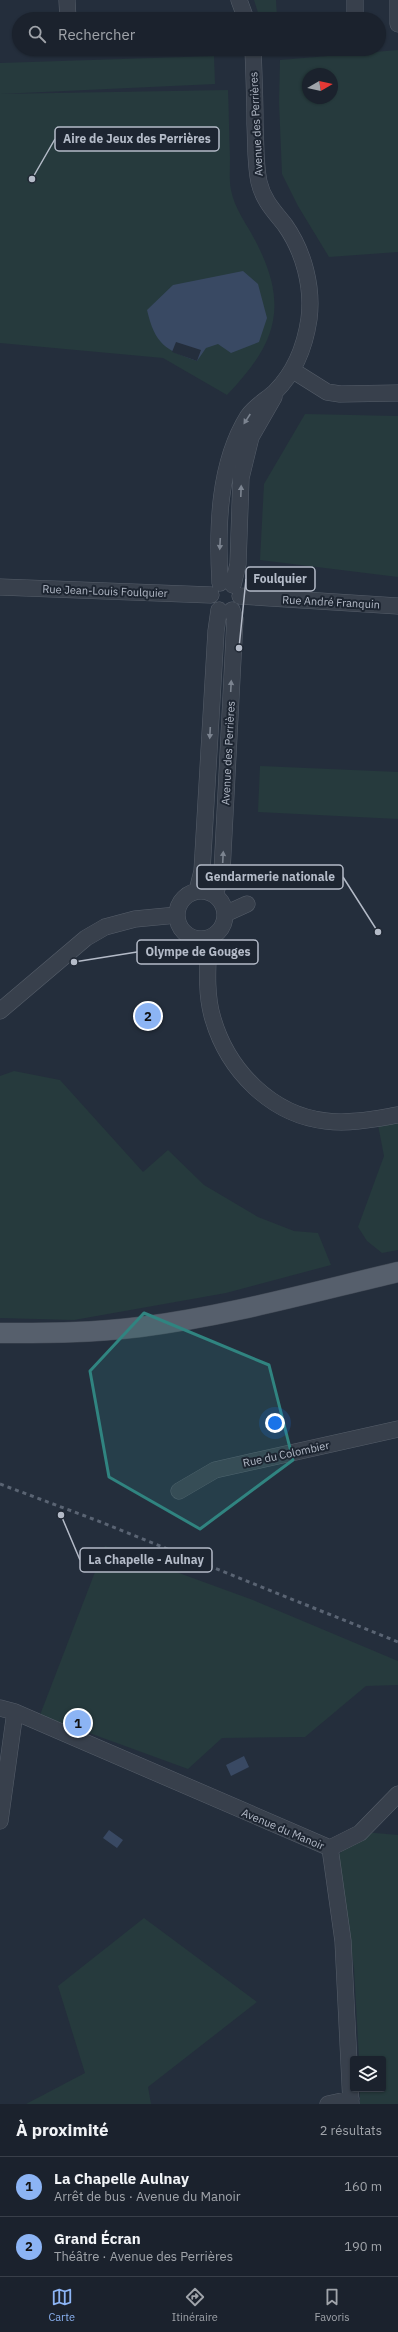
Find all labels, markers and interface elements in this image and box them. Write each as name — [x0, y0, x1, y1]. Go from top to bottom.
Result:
search box — [12, 12, 386, 56]
icon: search — [26, 23, 48, 45]
text: Rechercher — [58, 25, 135, 44]
north arrow — [302, 68, 338, 104]
street label: Avenue des Perrières — [246, 71, 266, 177]
callout: Aire de Jeux des Perrières — [55, 127, 219, 151]
text: Aire de Jeux des Perrières — [63, 131, 211, 146]
one-way arrow — [243, 414, 251, 424]
one-way arrow — [238, 484, 244, 497]
one-way arrow — [216, 538, 223, 550]
callout: Foulquier — [246, 567, 315, 591]
text: Foulquier — [253, 571, 307, 586]
street label: Rue Jean-Louis Foulquier — [42, 582, 168, 600]
street label: Rue André Franquin — [282, 592, 380, 612]
one-way arrow — [228, 680, 235, 692]
street label: Avenue des Perrières — [218, 700, 238, 806]
one-way arrow — [206, 727, 213, 739]
one-way arrow — [219, 851, 226, 863]
callout: Gendarmerie nationale — [197, 865, 343, 889]
text: Gendarmerie nationale — [205, 869, 335, 884]
callout: Olympe de Gouges — [137, 940, 258, 964]
text: Olympe de Gouges — [146, 944, 250, 959]
pin: 2 — [135, 1001, 161, 1031]
your location — [265, 1413, 285, 1433]
street label: Rue du Colombier — [241, 1438, 331, 1470]
callout: La Chapelle - Aulnay — [80, 1548, 212, 1572]
text: La Chapelle - Aulnay — [88, 1552, 204, 1567]
pin: 1 — [65, 1708, 91, 1738]
street label: Avenue du Manoir — [240, 1805, 326, 1853]
map controls — [350, 2056, 386, 2092]
button: layers — [350, 2056, 386, 2092]
text: À proximité — [16, 2119, 109, 2141]
text: 2 résultats — [320, 2122, 382, 2139]
text: La Chapelle Aulnay — [54, 2169, 189, 2188]
text: 1 — [25, 2178, 33, 2195]
text: 160 m — [344, 2178, 382, 2195]
text: Arrêt de bus · Avenue du Manoir — [54, 2188, 241, 2205]
text: Grand Écran — [54, 2229, 141, 2248]
text: 2 — [25, 2238, 33, 2255]
text: 190 m — [344, 2238, 382, 2255]
text: Théâtre · Avenue des Perrières — [54, 2248, 233, 2265]
tab: Carte — [48, 2286, 75, 2324]
tab: Itinéraire — [172, 2286, 218, 2324]
tab: Favoris — [314, 2286, 350, 2324]

